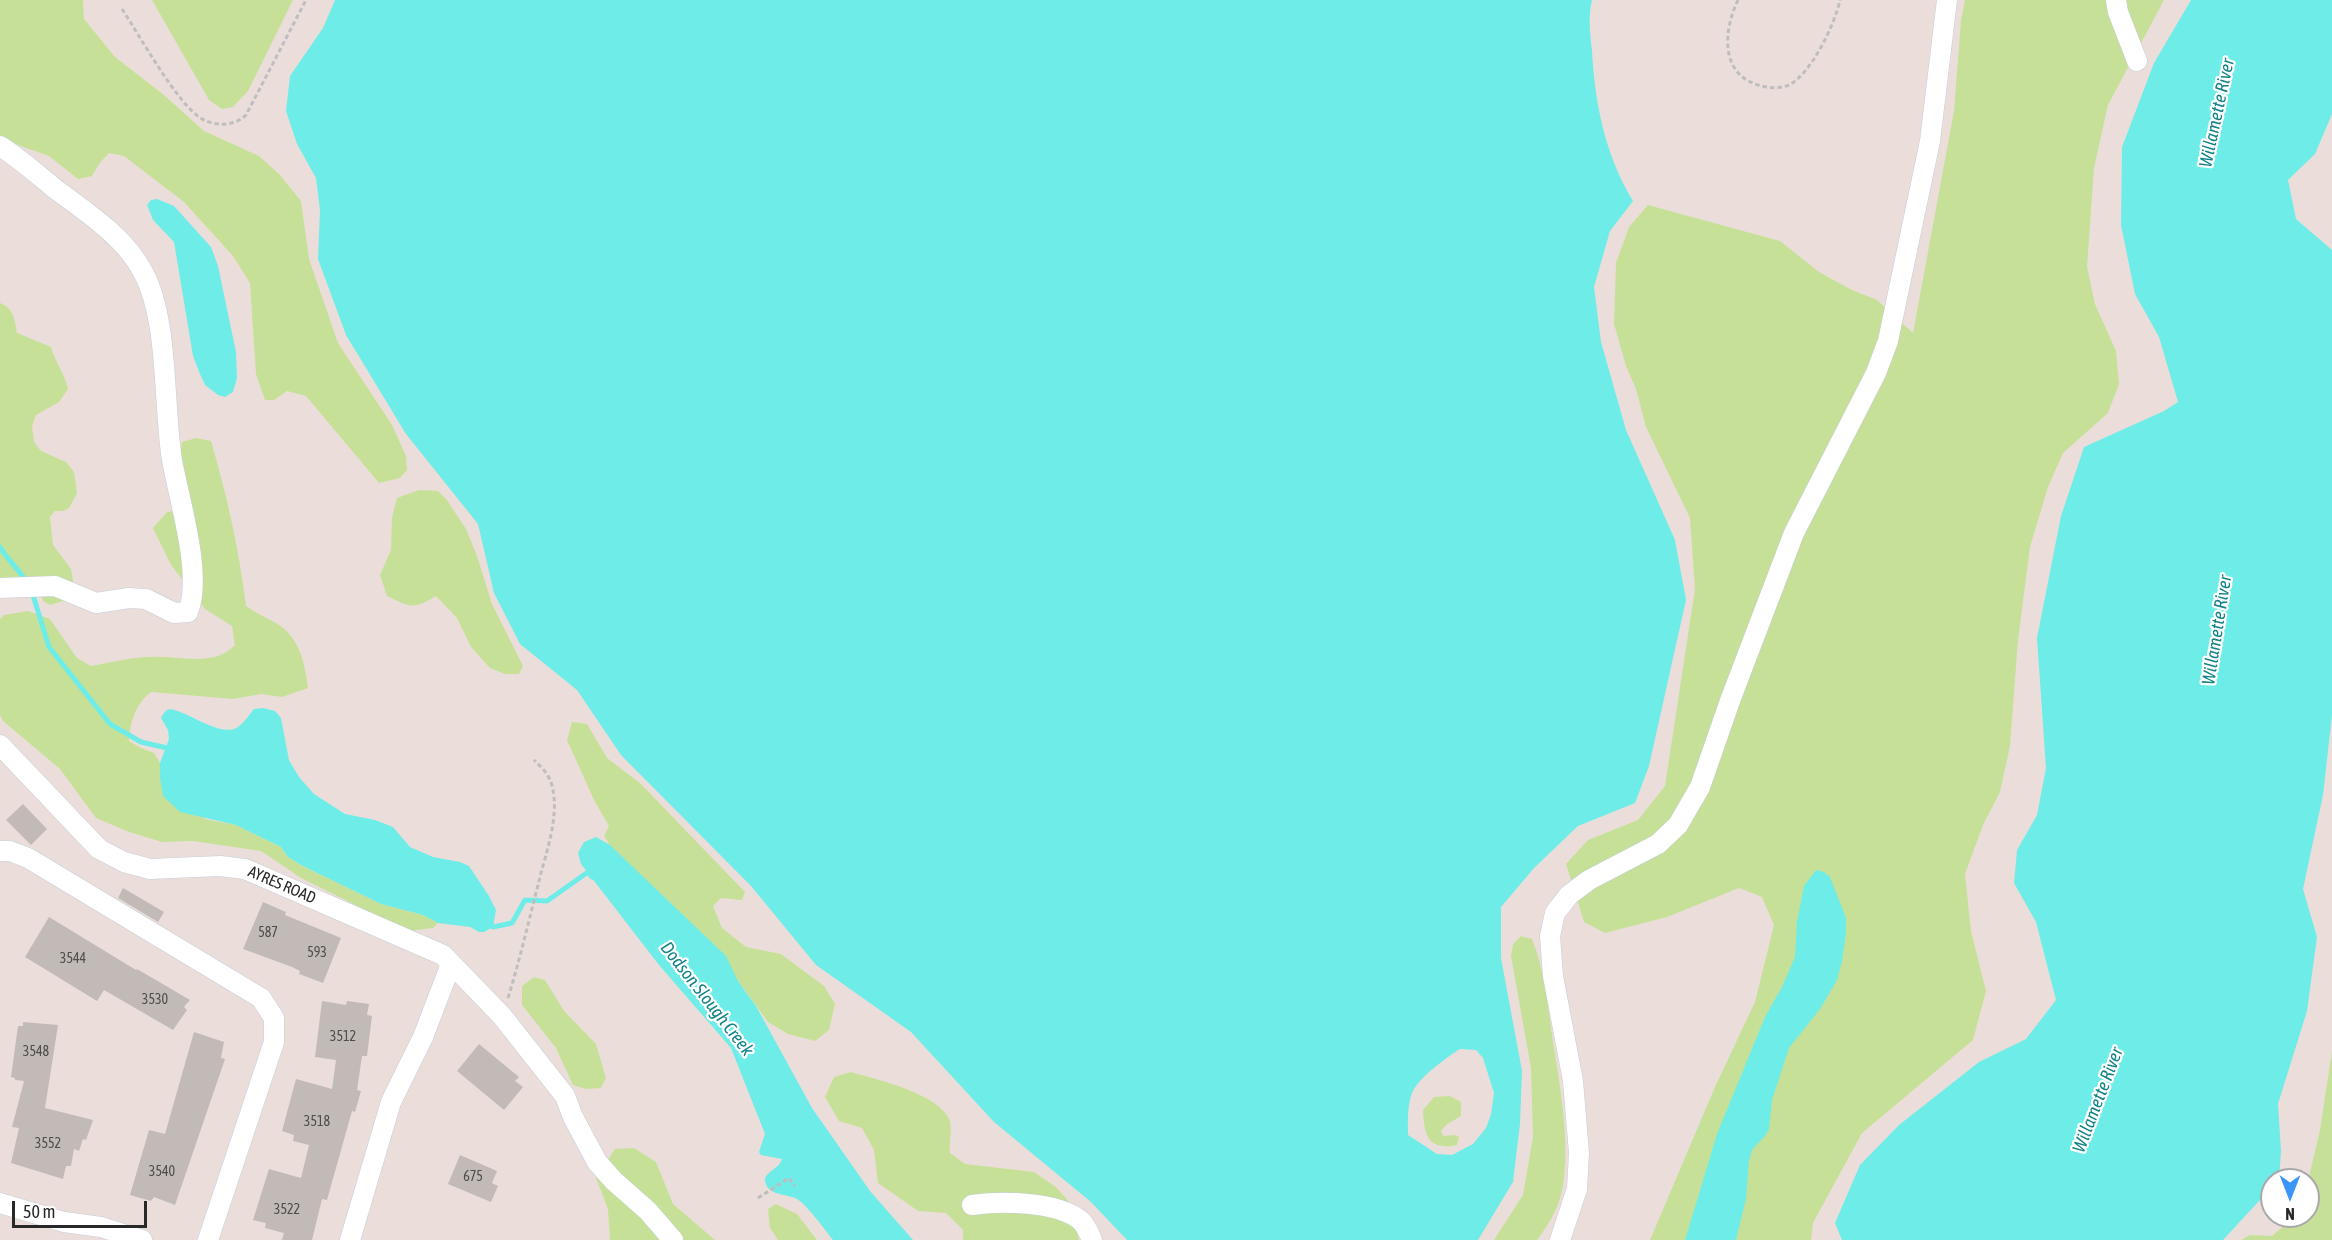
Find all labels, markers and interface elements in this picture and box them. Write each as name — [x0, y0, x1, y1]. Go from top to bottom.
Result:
water label: Willamette River — [2195, 57, 2239, 169]
water label: Willamette River — [2198, 574, 2236, 686]
street label: AYRES ROAD — [245, 862, 319, 908]
house number: 587 — [258, 925, 278, 941]
water label: Dodson Slough Creek — [656, 938, 758, 1060]
house number: 593 — [307, 945, 327, 961]
house number: 3544 — [60, 951, 86, 967]
house number: 3530 — [142, 992, 168, 1008]
house number: 3512 — [330, 1029, 356, 1045]
house number: 3548 — [23, 1044, 49, 1060]
water label: Willamette River — [2068, 1044, 2128, 1156]
house number: 3518 — [304, 1114, 330, 1130]
house number: 3552 — [35, 1136, 61, 1152]
house number: 3540 — [149, 1164, 175, 1180]
north arrow — [2260, 1168, 2320, 1228]
house number: 675 — [463, 1169, 483, 1185]
scale bar — [15, 1189, 150, 1227]
text: 50 m — [23, 1201, 55, 1222]
house number: 3522 — [274, 1202, 300, 1218]
text: N — [2285, 1205, 2295, 1223]

